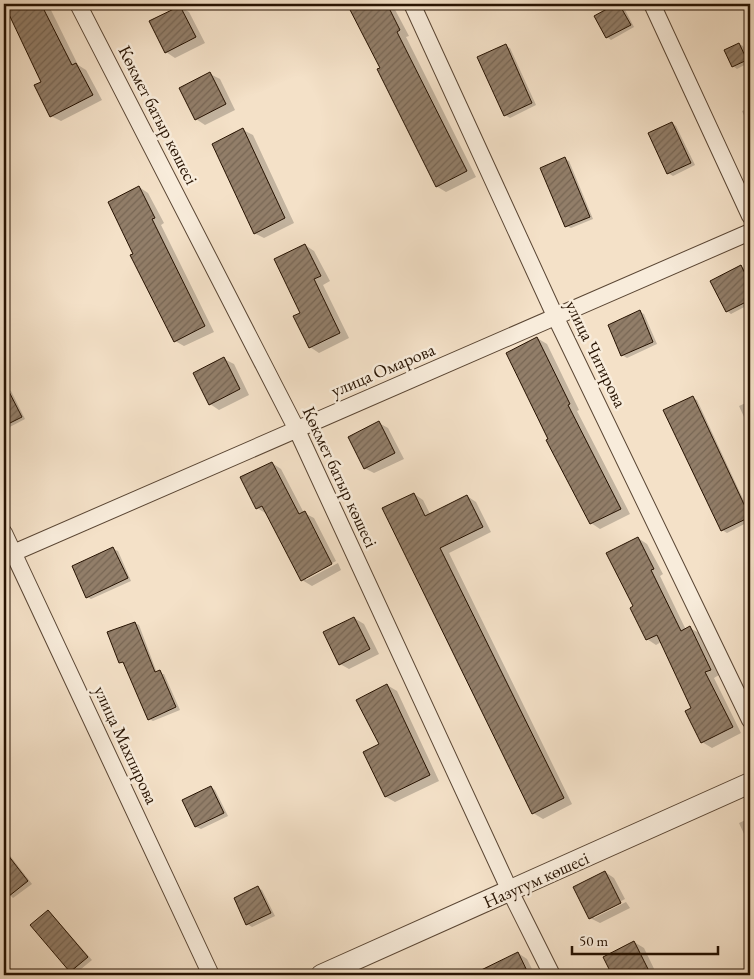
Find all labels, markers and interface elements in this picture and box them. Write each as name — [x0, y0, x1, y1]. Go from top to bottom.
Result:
street label: Көкмет батыр көшесі — [113, 41, 204, 189]
street label: улица Чигирова — [561, 296, 633, 412]
street label: улица Омарова — [327, 337, 439, 402]
street label: Көкмет батыр көшесі — [298, 403, 383, 552]
street label: улица Махпирова — [89, 682, 164, 808]
street label: Назугум көшесі — [479, 846, 593, 913]
scale bar — [572, 924, 718, 956]
text: 50 m — [579, 931, 608, 950]

